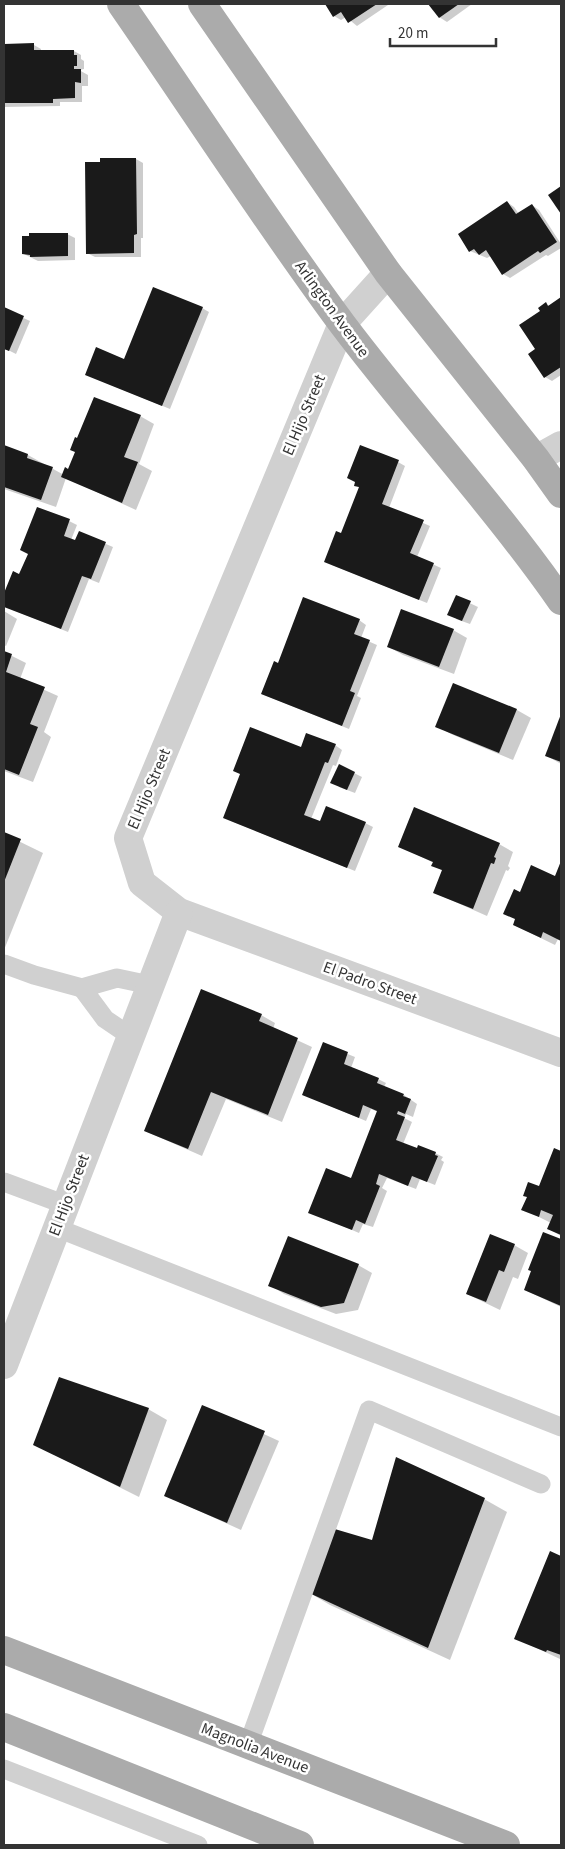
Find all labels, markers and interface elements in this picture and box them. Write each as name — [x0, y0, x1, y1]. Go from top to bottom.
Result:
scale bar — [390, 15, 496, 47]
text: 20 m — [398, 23, 428, 44]
street label: Arlington Avenue — [290, 256, 374, 362]
street label: El Hijo Street — [277, 371, 331, 459]
street label: El Hijo Street — [122, 745, 176, 833]
street label: El Padro Street — [320, 956, 421, 1010]
street label: El Hijo Street — [43, 1150, 95, 1239]
street label: Magnolia Avenue — [198, 1717, 312, 1779]

